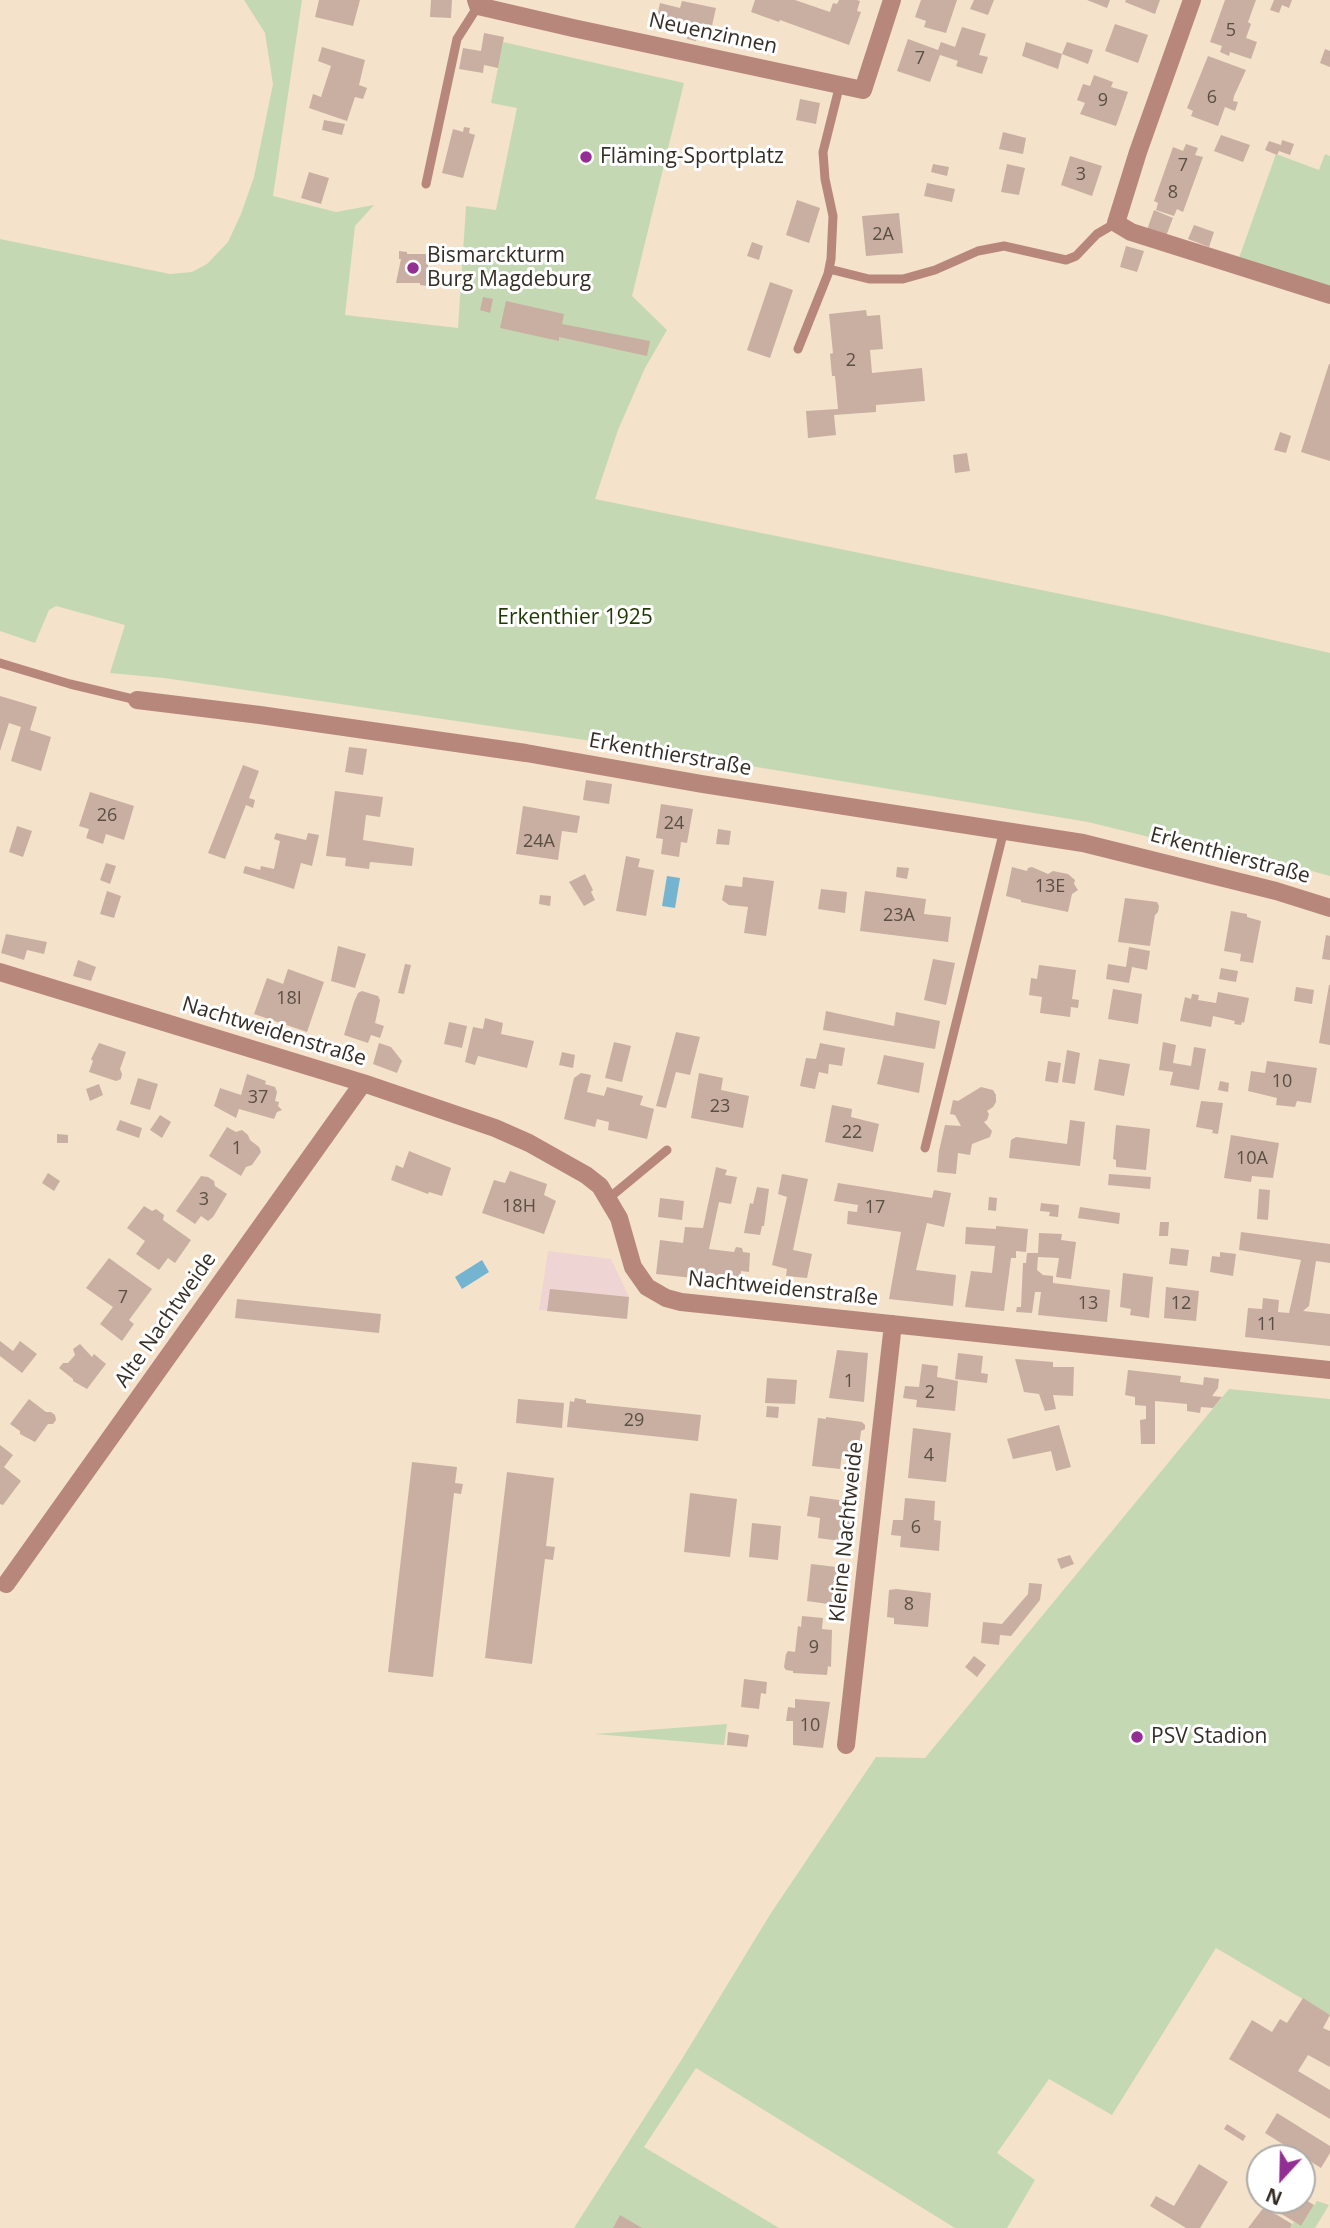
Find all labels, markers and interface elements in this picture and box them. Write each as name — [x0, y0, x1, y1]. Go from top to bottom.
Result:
street label: Neuenzinnen — [646, 8, 780, 60]
house number: 5 — [1226, 20, 1236, 42]
house number: 7 — [915, 48, 925, 70]
house number: 6 — [1207, 87, 1217, 109]
house number: 9 — [1098, 90, 1108, 112]
place label: Fläming-Sportplatz — [600, 144, 784, 170]
marker: Fläming-Sportplatz — [578, 149, 594, 165]
house number: 7 — [1178, 155, 1188, 177]
house number: 3 — [1076, 164, 1086, 186]
house number: 8 — [1168, 182, 1178, 204]
house number: 2A — [872, 224, 894, 246]
place label: Bismarckturm Burg Magdeburg — [427, 243, 591, 293]
marker: Bismarckturm Burg Magdeburg — [405, 260, 421, 276]
house number: 2 — [846, 350, 856, 372]
park label: Erkenthier 1925 — [497, 605, 653, 631]
street label: Erkenthierstraße — [587, 728, 753, 782]
house number: 26 — [97, 805, 117, 827]
house number: 24 — [664, 813, 684, 835]
street label: Erkenthierstraße — [1147, 823, 1313, 889]
house number: 24A — [523, 831, 555, 853]
house number: 13E — [1035, 876, 1065, 898]
house number: 23A — [883, 905, 915, 927]
house number: 18I — [276, 988, 302, 1010]
street label: Nachtweidenstraße — [179, 992, 369, 1072]
house number: 10 — [1272, 1071, 1292, 1093]
house number: 37 — [248, 1087, 268, 1109]
house number: 23 — [710, 1096, 730, 1118]
house number: 22 — [842, 1122, 862, 1144]
house number: 1 — [232, 1138, 242, 1160]
house number: 10A — [1236, 1148, 1268, 1170]
house number: 3 — [199, 1189, 209, 1211]
house number: 18H — [502, 1196, 536, 1218]
house number: 17 — [865, 1197, 885, 1219]
street label: Alte Nachtweide — [110, 1248, 222, 1392]
street label: Nachtweidenstraße — [687, 1266, 879, 1312]
house number: 7 — [118, 1287, 128, 1309]
house number: 13 — [1078, 1293, 1098, 1315]
house number: 12 — [1171, 1293, 1191, 1315]
house number: 11 — [1257, 1314, 1277, 1336]
house number: 1 — [844, 1371, 854, 1393]
house number: 2 — [925, 1382, 935, 1404]
house number: 29 — [624, 1410, 644, 1432]
street label: Kleine Nachtweide — [825, 1441, 869, 1623]
house number: 4 — [924, 1445, 934, 1467]
house number: 6 — [911, 1517, 921, 1539]
house number: 8 — [904, 1594, 914, 1616]
house number: 9 — [809, 1637, 819, 1659]
house number: 10 — [800, 1715, 820, 1737]
place label: PSV Stadion — [1151, 1724, 1267, 1750]
marker: PSV Stadion — [1129, 1729, 1145, 1745]
north arrow — [1246, 2144, 1316, 2214]
text: N — [1262, 2182, 1286, 2212]

